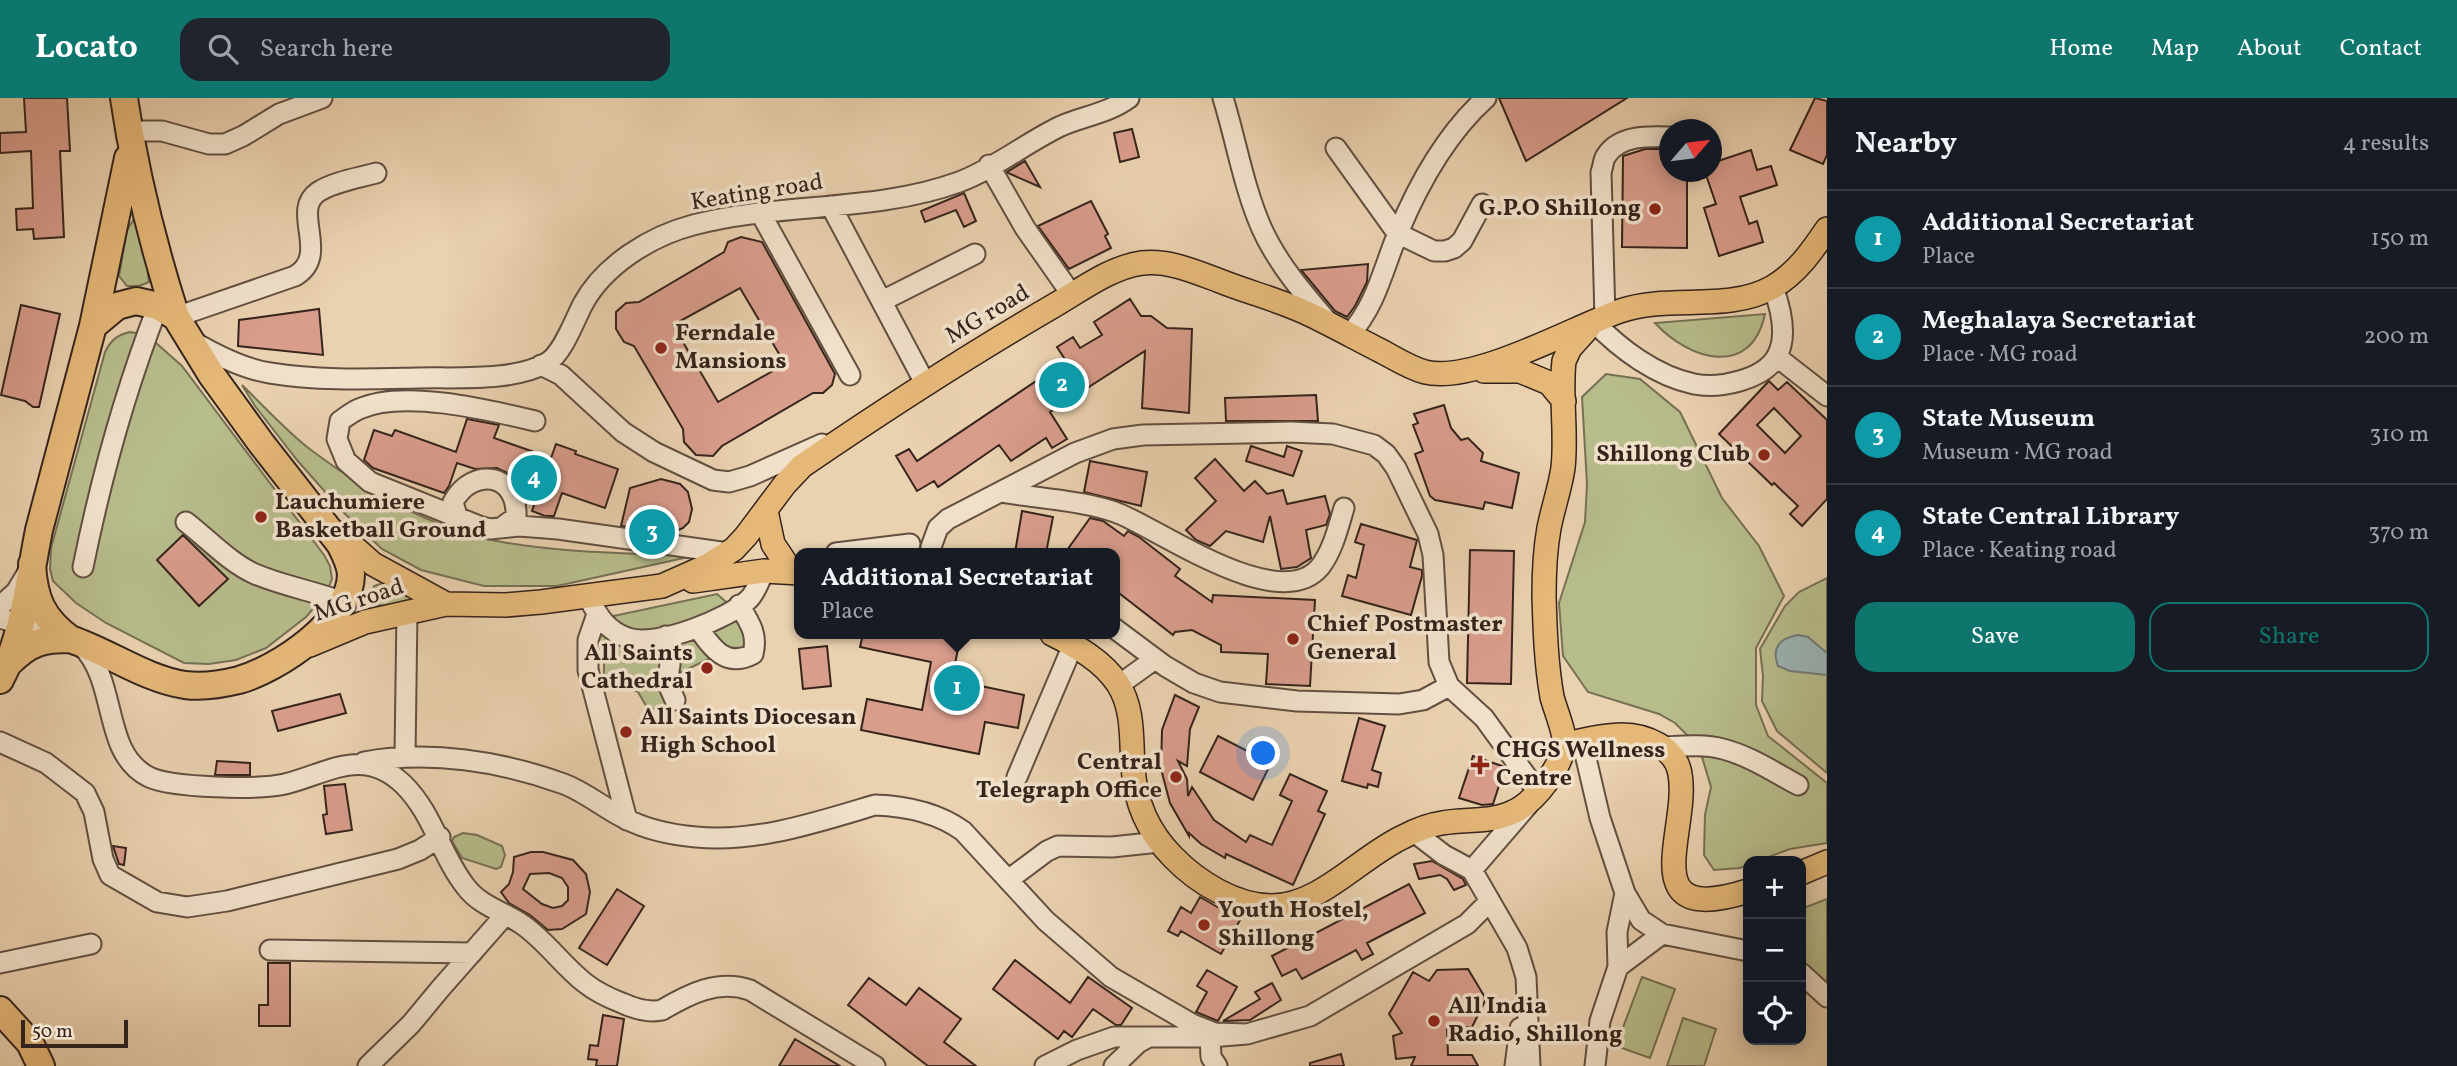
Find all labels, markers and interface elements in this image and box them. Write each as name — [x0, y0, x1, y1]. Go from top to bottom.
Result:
search box — [180, 18, 670, 81]
text: Locato — [35, 26, 138, 72]
icon: search — [204, 30, 242, 68]
text: Search here — [260, 31, 393, 67]
text: Home — [2049, 32, 2113, 66]
text: Map — [2151, 32, 2199, 66]
text: About — [2237, 32, 2302, 66]
text: Contact — [2340, 32, 2422, 66]
north arrow — [1659, 119, 1722, 182]
text: Nearby — [1855, 123, 1957, 165]
text: 4 results — [2343, 128, 2429, 160]
street label: Keating road — [688, 166, 826, 220]
place label: G.P.O Shillong — [1479, 192, 1641, 226]
marker: G.P.O Shillong — [1647, 201, 1663, 217]
text: Additional Secretariat — [1922, 205, 2194, 241]
text: 1 — [1873, 223, 1883, 255]
text: 150 m — [2371, 223, 2429, 255]
text: Place — [1922, 241, 1975, 273]
street label: MG road — [939, 276, 1037, 354]
text: Meghalaya Secretariat — [1922, 303, 2196, 339]
place label: Ferndale Mansions — [675, 317, 787, 379]
text: 2 — [1872, 321, 1884, 353]
text: 200 m — [2364, 321, 2429, 353]
text: Place · MG road — [1922, 339, 2078, 371]
marker: Ferndale Mansions — [653, 340, 669, 356]
pin: 2 — [1039, 359, 1085, 411]
text: State Museum — [1922, 401, 2095, 437]
text: 3 — [1872, 419, 1884, 451]
text: 310 m — [2369, 419, 2429, 451]
text: Museum · MG road — [1922, 437, 2113, 469]
place label: Shillong Club — [1596, 438, 1750, 472]
marker: Shillong Club — [1756, 447, 1772, 463]
pin: 4 — [511, 452, 557, 504]
place label: Lauchumiere Basketball Ground — [275, 486, 487, 548]
text: State Central Library — [1922, 499, 2179, 535]
pin: 3 — [629, 506, 675, 558]
marker: Lauchumiere Basketball Ground — [253, 509, 269, 525]
text: 4 — [1871, 517, 1885, 549]
text: 370 m — [2368, 517, 2429, 549]
text: Place · Keating road — [1922, 535, 2117, 567]
popup — [794, 548, 1120, 639]
text: Additional Secretariat — [821, 560, 1093, 596]
street label: MG road — [310, 570, 408, 632]
text: Place — [821, 596, 874, 628]
button: Save — [1855, 602, 2135, 672]
button: Share — [2149, 602, 2429, 672]
place label: Chief Postmaster General — [1307, 608, 1503, 670]
marker: Chief Postmaster General — [1285, 631, 1301, 647]
place label: All Saints Cathedral — [581, 637, 693, 699]
marker: All Saints Cathedral — [699, 660, 715, 676]
pin: 1 — [934, 662, 980, 714]
place label: All Saints Diocesan High School — [640, 701, 857, 763]
marker: All Saints Diocesan High School — [618, 724, 634, 740]
place label: CHGS Wellness Centre — [1496, 734, 1665, 796]
your location — [1246, 736, 1280, 770]
place label: Central Telegraph Office — [976, 746, 1162, 808]
marker: CHGS Wellness Centre — [1470, 755, 1490, 775]
marker: Central Telegraph Office — [1168, 769, 1184, 785]
map controls — [1743, 856, 1806, 1045]
button: + — [1743, 856, 1806, 919]
place label: Youth Hostel, Shillong — [1218, 894, 1369, 956]
marker: Youth Hostel, Shillong — [1196, 917, 1212, 933]
button: − — [1743, 919, 1806, 982]
button: locate — [1743, 982, 1806, 1045]
place label: All India Radio, Shillong — [1448, 990, 1622, 1052]
marker: All India Radio, Shillong — [1426, 1013, 1442, 1029]
scale bar — [21, 1017, 128, 1049]
text: 50 m — [32, 1019, 73, 1045]

